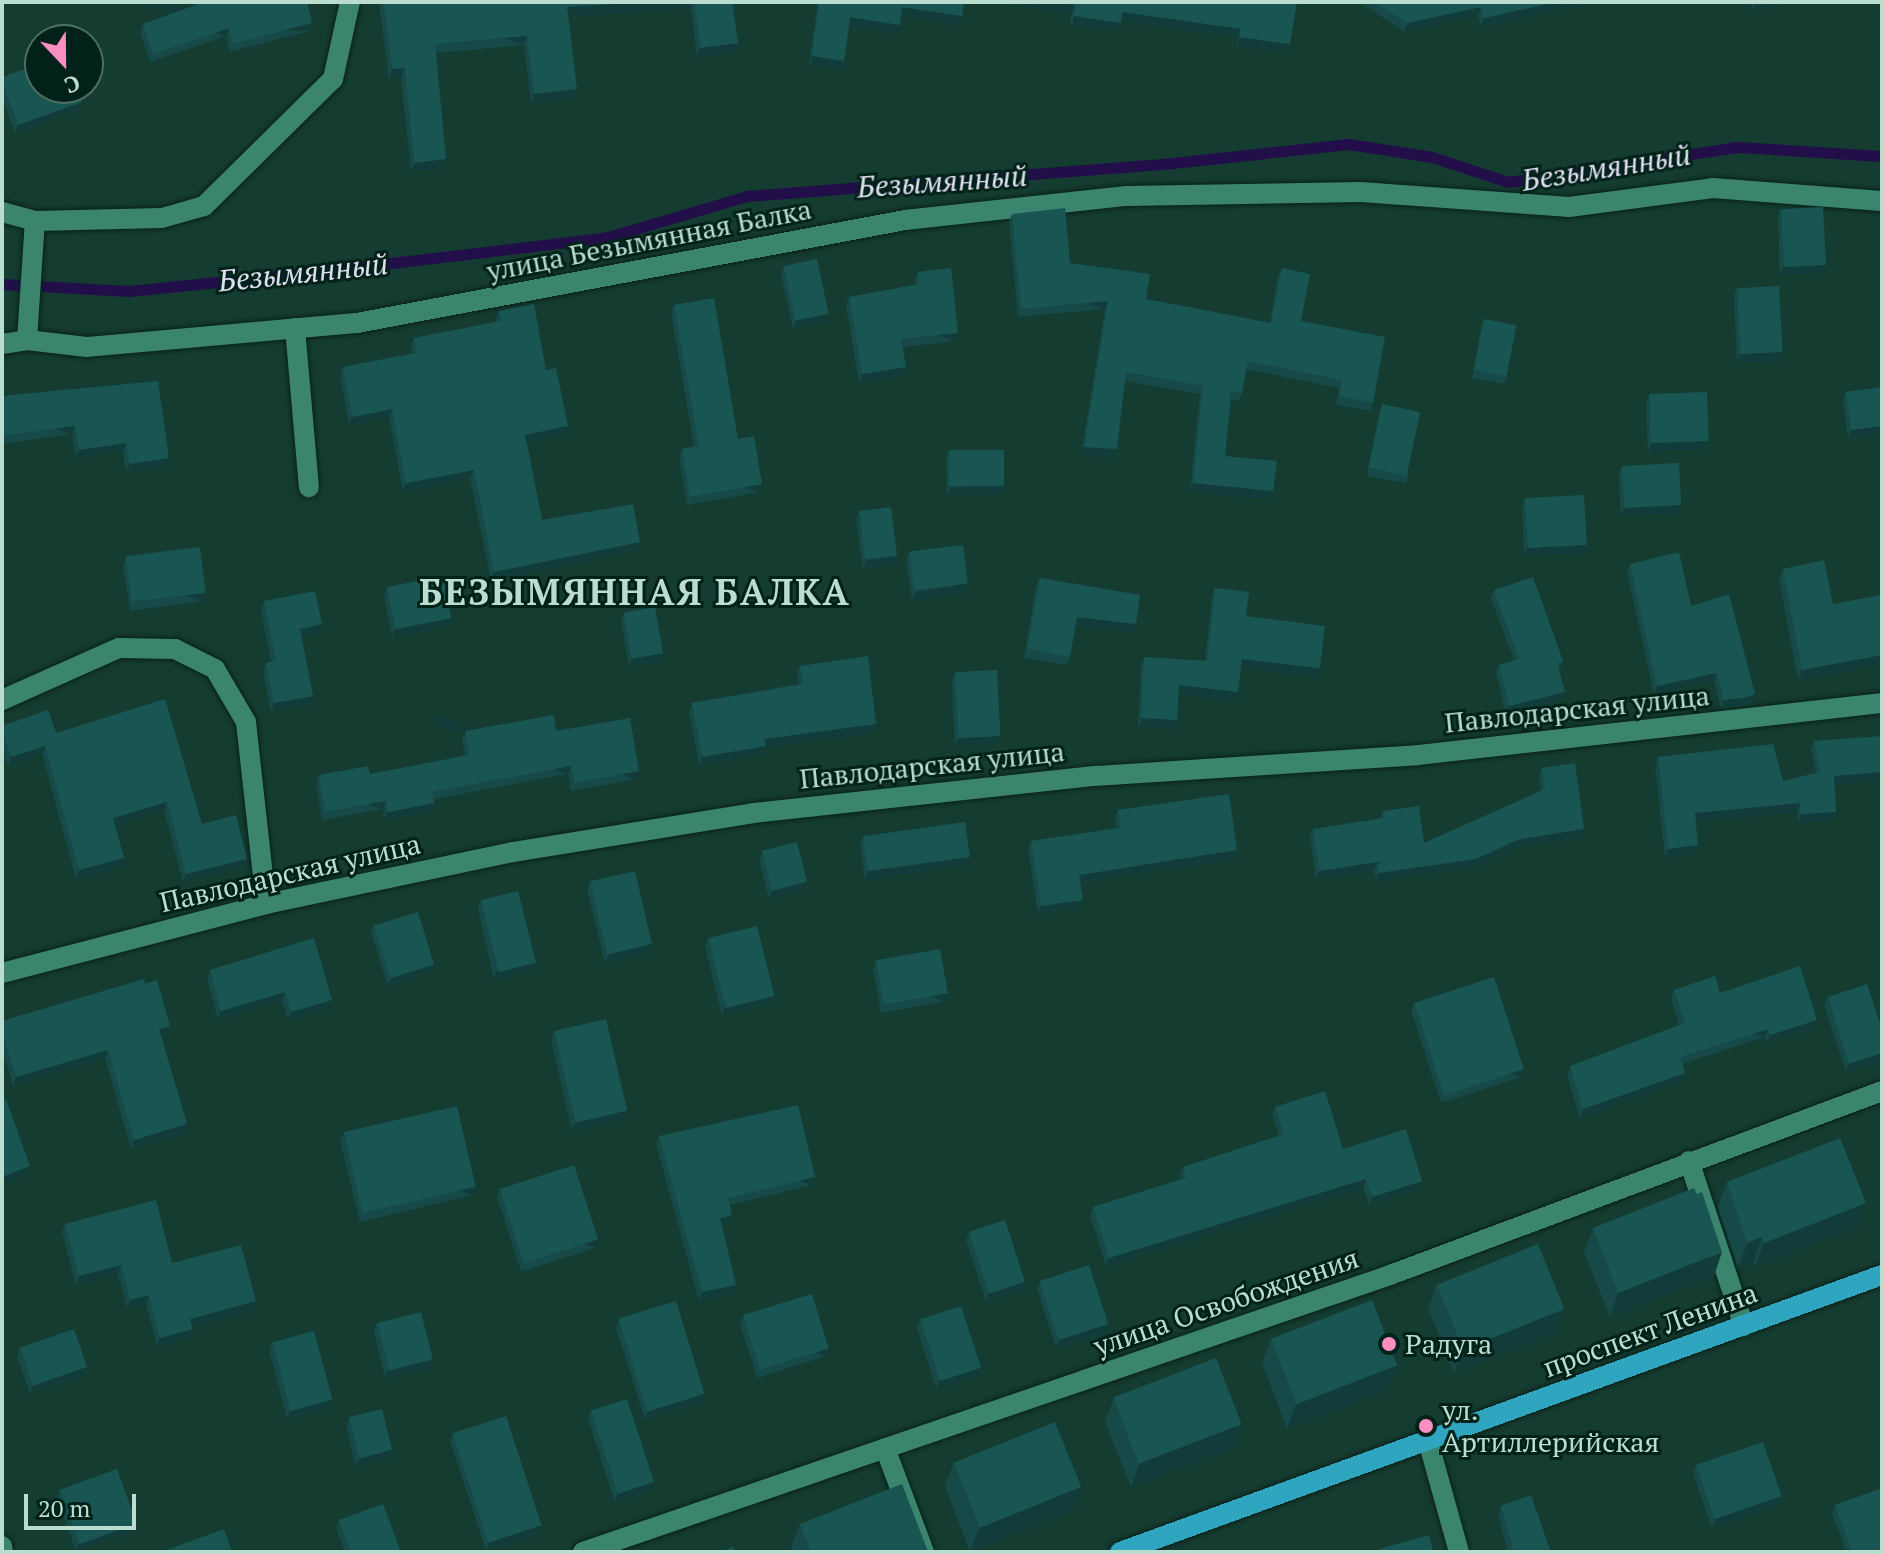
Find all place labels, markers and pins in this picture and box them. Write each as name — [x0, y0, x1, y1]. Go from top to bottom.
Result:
place label: Радуга — [1405, 1327, 1492, 1361]
marker: Радуга — [1380, 1335, 1398, 1353]
place label: ул. Артиллерийская — [1442, 1393, 1659, 1459]
marker: ул. Артиллерийская — [1417, 1417, 1435, 1435]

